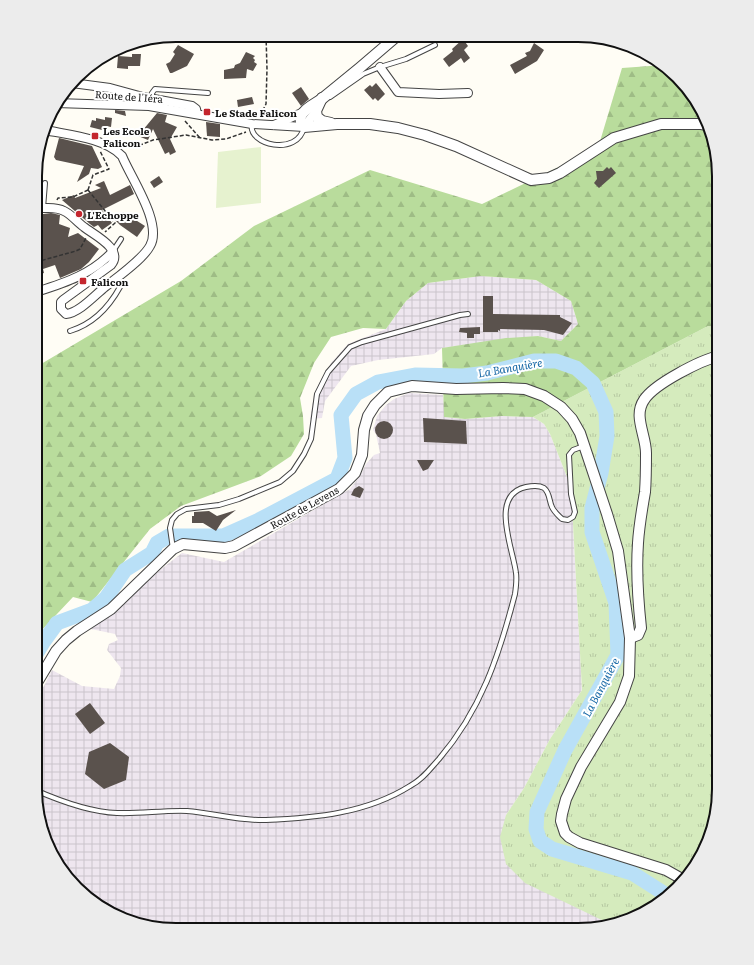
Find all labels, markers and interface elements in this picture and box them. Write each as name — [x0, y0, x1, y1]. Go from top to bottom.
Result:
street label: Route de l'Iéra — [95, 86, 164, 106]
place label: Le Stade Falicon — [215, 105, 297, 120]
marker: Le Stade Falicon — [202, 107, 212, 117]
place label: Les Ecole Falicon — [103, 123, 150, 150]
marker: Les Ecole Falicon — [90, 131, 100, 141]
place label: L'Echoppe — [87, 207, 139, 222]
marker: L'Echoppe — [74, 209, 84, 219]
place label: Falicon — [91, 274, 129, 289]
marker: Falicon — [78, 276, 88, 286]
water label: La Banquière — [477, 353, 543, 381]
street label: Route de Levens — [267, 482, 341, 532]
water label: La Banquière — [578, 655, 622, 719]

